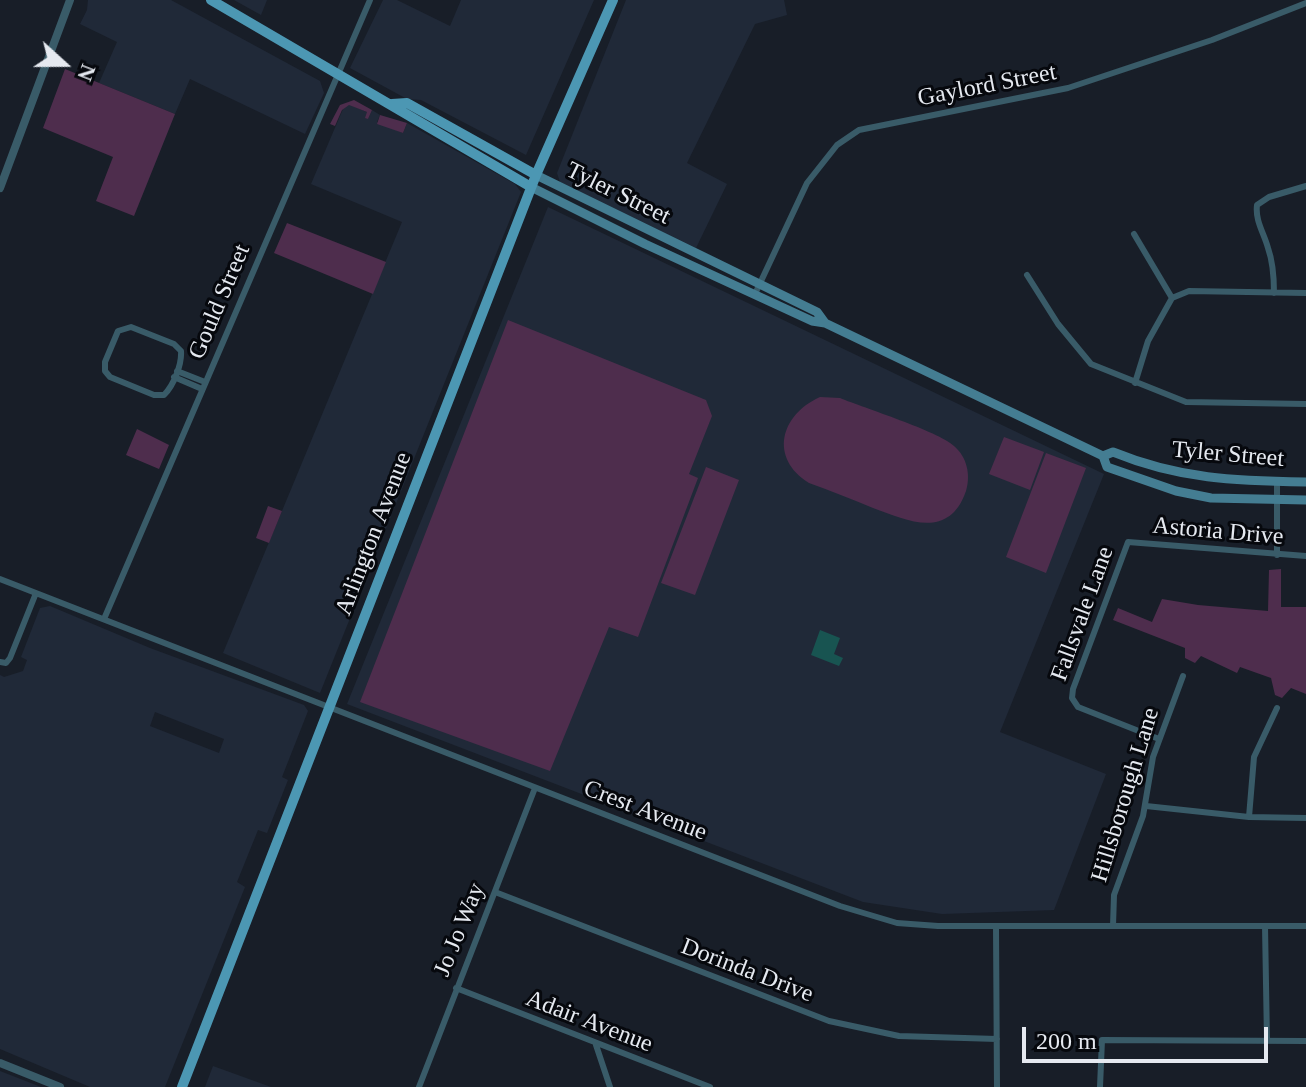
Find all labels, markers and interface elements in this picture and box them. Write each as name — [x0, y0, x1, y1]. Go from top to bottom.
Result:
north arrow — [24, 24, 104, 104]
street label: Gaylord Street — [915, 58, 1059, 114]
text: N — [72, 61, 101, 85]
street label: Tyler Street — [561, 156, 675, 232]
street label: Gould Street — [183, 240, 257, 364]
street label: Tyler Street — [1171, 436, 1285, 474]
street label: Arlington Avenue — [330, 448, 418, 620]
street label: Astoria Drive — [1151, 512, 1285, 552]
street label: Fallsvale Lane — [1045, 543, 1121, 685]
street label: Hillsborough Lane — [1086, 704, 1166, 886]
street label: Crest Avenue — [579, 774, 711, 848]
street label: Jo Jo Way — [428, 879, 492, 981]
street label: Dorinda Drive — [677, 933, 817, 1009]
street label: Adair Avenue — [522, 985, 656, 1059]
scale bar — [1026, 1011, 1272, 1061]
text: 200 m — [1036, 1028, 1097, 1054]

